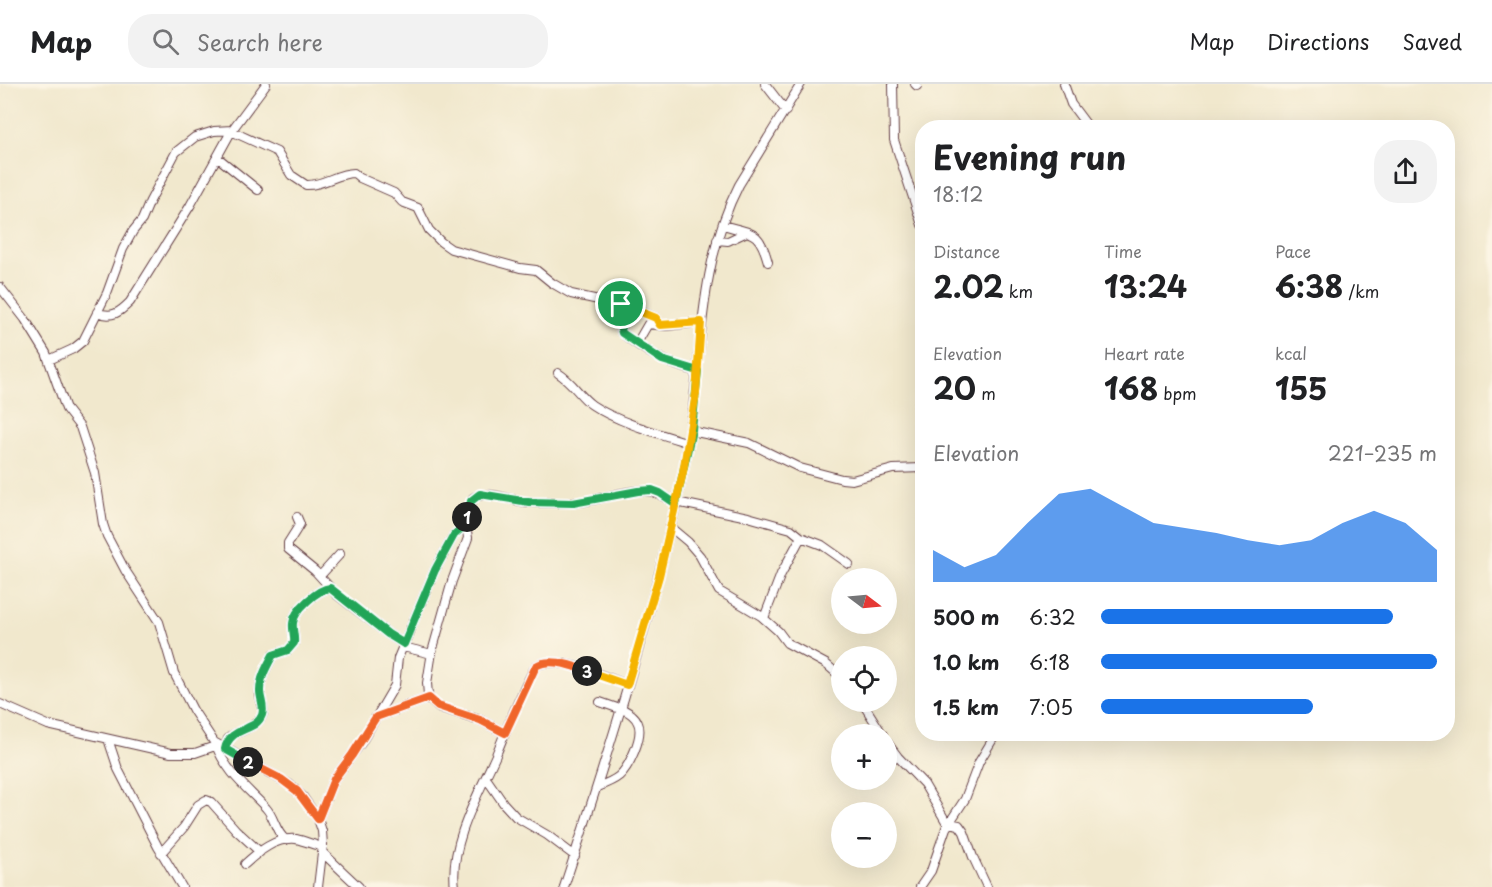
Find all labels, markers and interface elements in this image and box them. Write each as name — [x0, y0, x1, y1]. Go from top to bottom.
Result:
search box — [128, 14, 548, 68]
text: Map — [30, 20, 92, 63]
icon: search — [149, 25, 182, 58]
text: Search here — [197, 25, 323, 58]
text: Map — [1189, 25, 1234, 57]
text: Directions — [1267, 25, 1369, 57]
text: Saved — [1402, 25, 1462, 57]
text: Evening run — [933, 131, 1126, 181]
button: share — [1374, 140, 1437, 203]
text: 18:12 — [933, 179, 983, 209]
text: Distance — [933, 239, 1000, 263]
text: Time — [1104, 239, 1142, 263]
text: Pace — [1275, 239, 1311, 263]
text: 2.02 — [933, 263, 1004, 308]
text: 13:24 — [1104, 263, 1187, 308]
text: 6:38 — [1275, 263, 1343, 308]
pin — [595, 278, 646, 329]
text: km — [1004, 279, 1033, 303]
text: /km — [1343, 279, 1379, 303]
icon: arrive — [604, 287, 637, 320]
text: Elevation — [933, 341, 1002, 365]
text: Heart rate — [1104, 341, 1185, 365]
text: kcal — [1275, 341, 1307, 365]
text: 20 — [933, 365, 976, 410]
text: 168 — [1104, 365, 1158, 410]
text: 155 — [1275, 365, 1327, 410]
text: m — [976, 381, 996, 405]
text: bpm — [1158, 381, 1197, 405]
text: Elevation — [933, 438, 1019, 468]
text: 221–235 m — [1328, 438, 1437, 468]
pin: 1 — [452, 502, 482, 532]
text: 1 — [463, 505, 471, 529]
north arrow — [831, 568, 897, 634]
map controls — [831, 568, 897, 868]
text: 500 m — [933, 602, 1000, 632]
text: 6:32 — [1029, 602, 1076, 632]
button: locate — [831, 646, 897, 712]
text: 1.0 km — [933, 647, 1000, 677]
text: 6:18 — [1029, 647, 1070, 677]
pin: 3 — [572, 656, 602, 686]
text: 3 — [582, 659, 592, 683]
text: 1.5 km — [933, 692, 999, 722]
text: 7:05 — [1029, 692, 1073, 722]
button: + — [831, 724, 897, 790]
pin: 2 — [233, 747, 263, 777]
text: 2 — [242, 750, 254, 774]
button: − — [831, 802, 897, 868]

